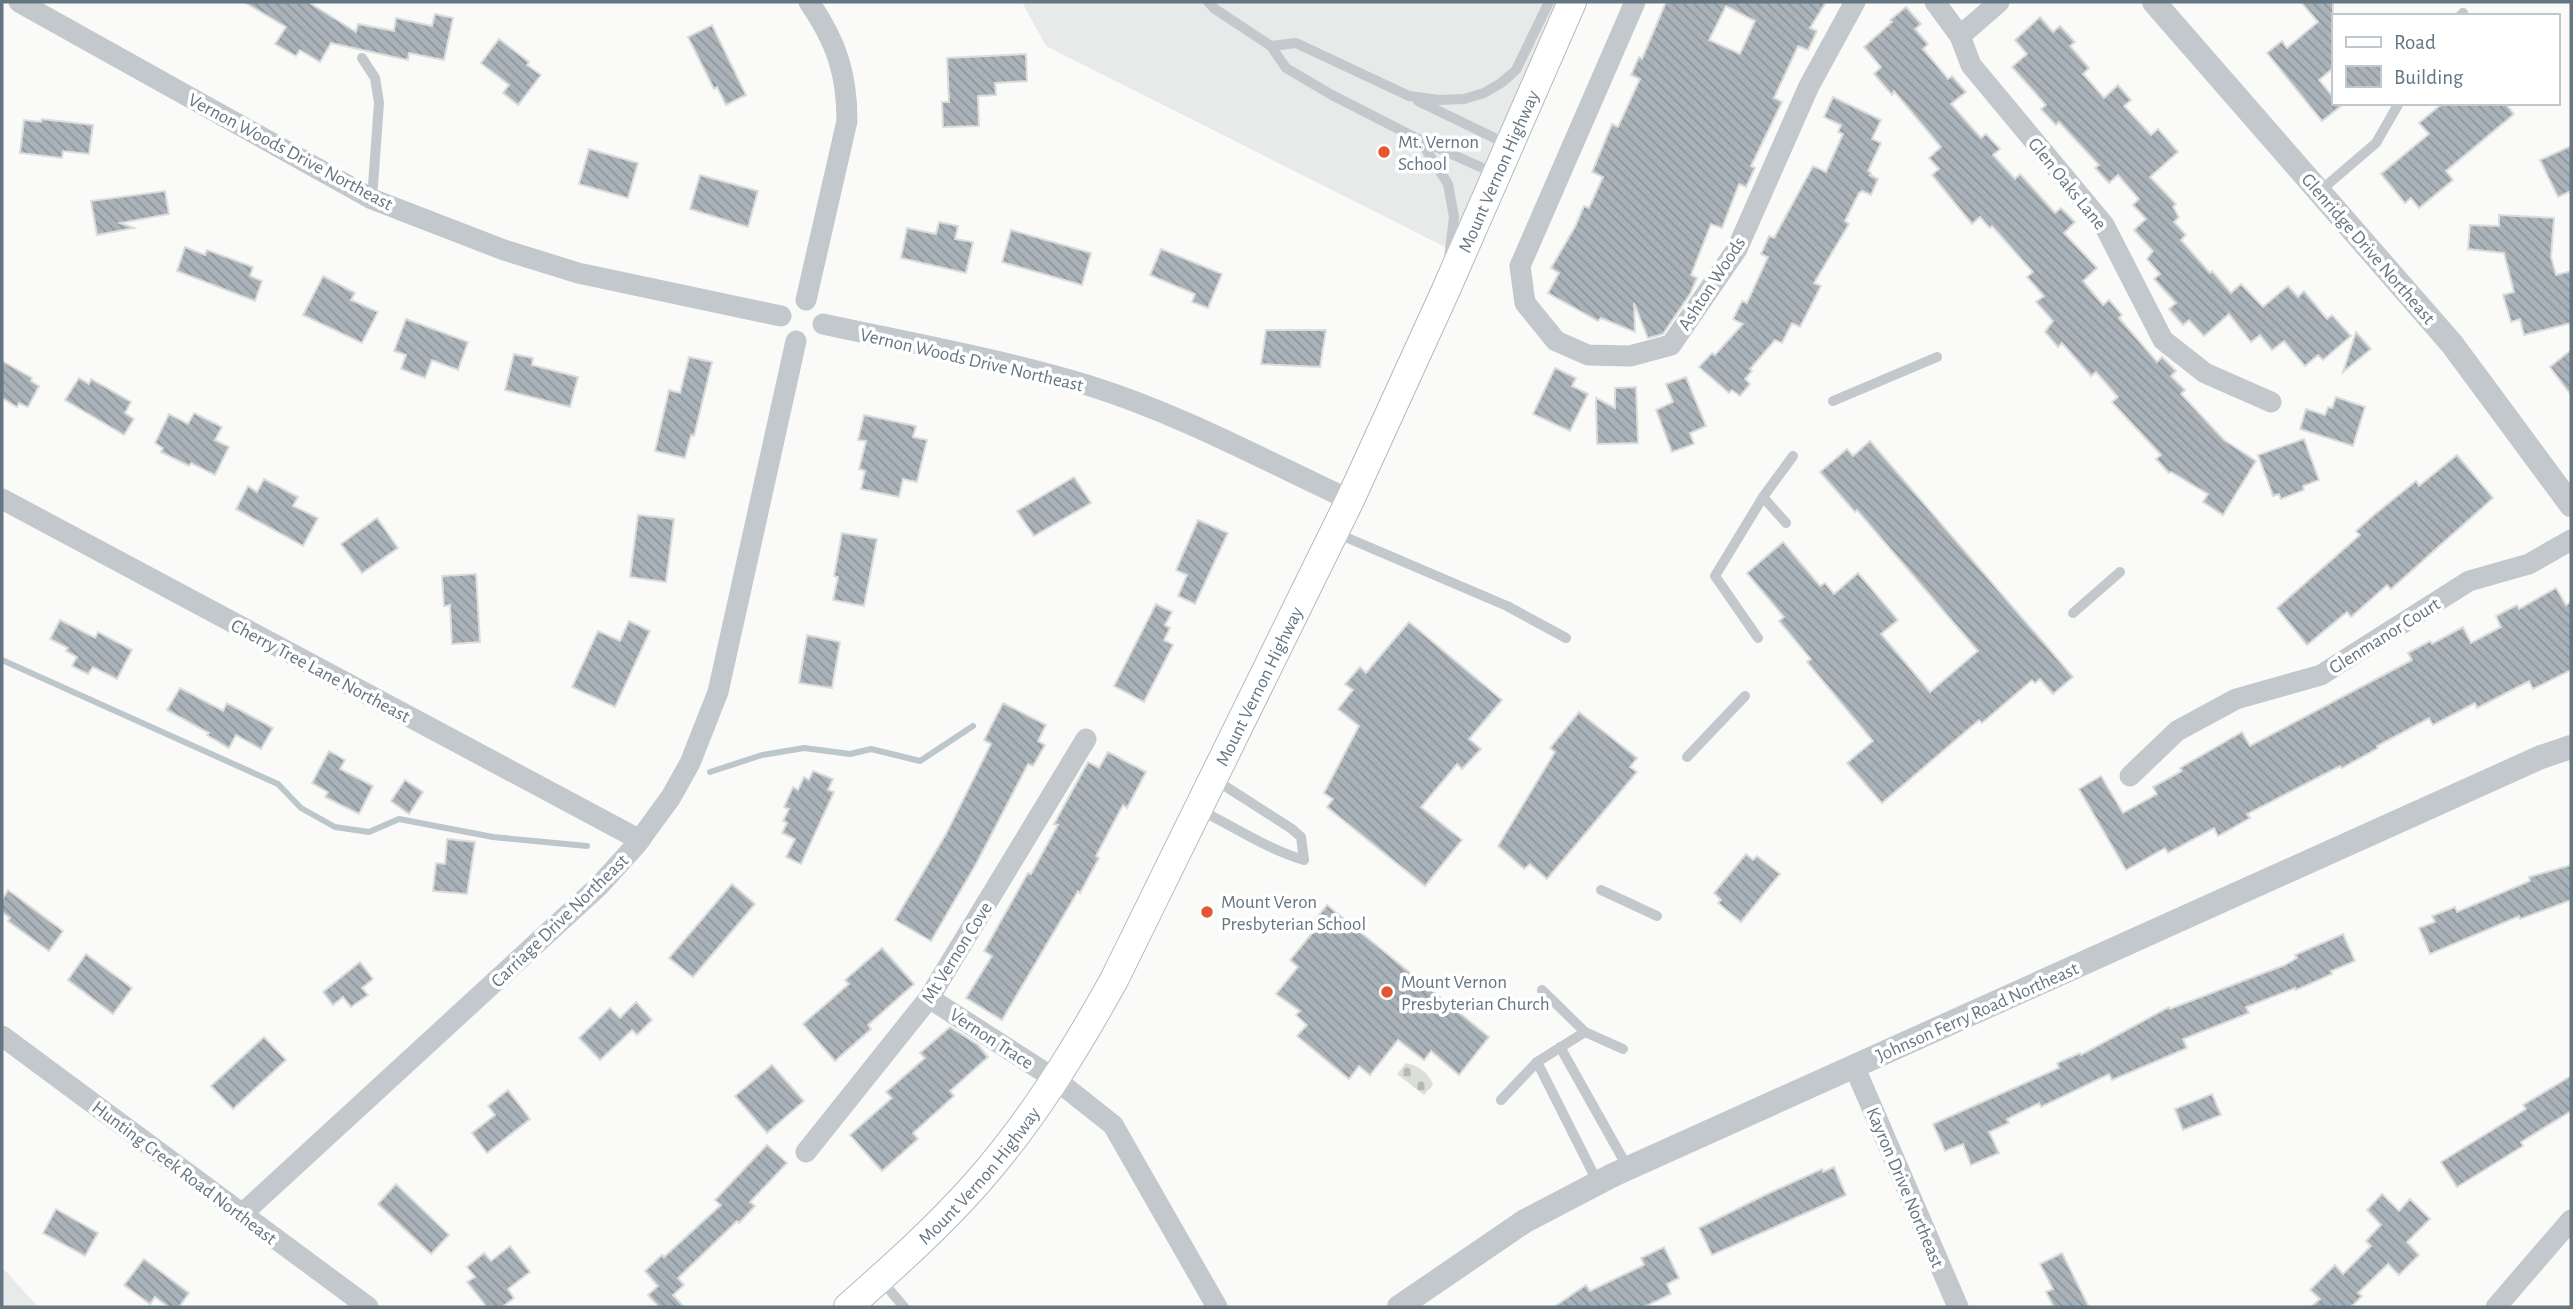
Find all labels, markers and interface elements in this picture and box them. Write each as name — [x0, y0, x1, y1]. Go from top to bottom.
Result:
legend — [2332, 14, 2559, 105]
text: Road — [2394, 32, 2436, 53]
text: Building — [2394, 67, 2464, 88]
street label: Mount Vernon Highway — [1456, 88, 1543, 256]
street label: Vernon Woods Drive Northeast — [185, 90, 396, 214]
place label: Mt. Vernon School — [1398, 133, 1479, 174]
street label: Glen Oaks Lane — [2024, 134, 2110, 234]
marker: Mt. Vernon School — [1376, 144, 1392, 160]
street label: Glenridge Drive Northeast — [2297, 170, 2438, 328]
street label: Ashton Woods — [1675, 234, 1749, 334]
street label: Vernon Woods Drive Northeast — [858, 325, 1085, 395]
street label: Glenmanor Court — [2326, 595, 2444, 678]
street label: Mount Vernon Highway — [1213, 604, 1307, 769]
street label: Cherry Tree Lane Northeast — [228, 616, 413, 727]
street label: Carriage Drive Northeast — [488, 851, 632, 991]
place label: Mount Veron Presbyterian School — [1221, 893, 1366, 934]
street label: Mt Vernon Cove — [919, 899, 996, 1007]
marker: Mount Veron Presbyterian School — [1199, 904, 1215, 920]
street label: Johnson Ferry Road Northeast — [1874, 959, 2081, 1066]
place label: Mount Vernon Presbyterian Church — [1401, 973, 1550, 1014]
marker: Mount Vernon Presbyterian Church — [1379, 984, 1395, 1000]
street label: Vernon Trace — [946, 1005, 1036, 1073]
street label: Hunting Creek Road Northeast — [88, 1098, 280, 1249]
street label: Mount Vernon Highway — [915, 1104, 1044, 1249]
street label: Kayron Drive Northeast — [1862, 1105, 1947, 1271]

